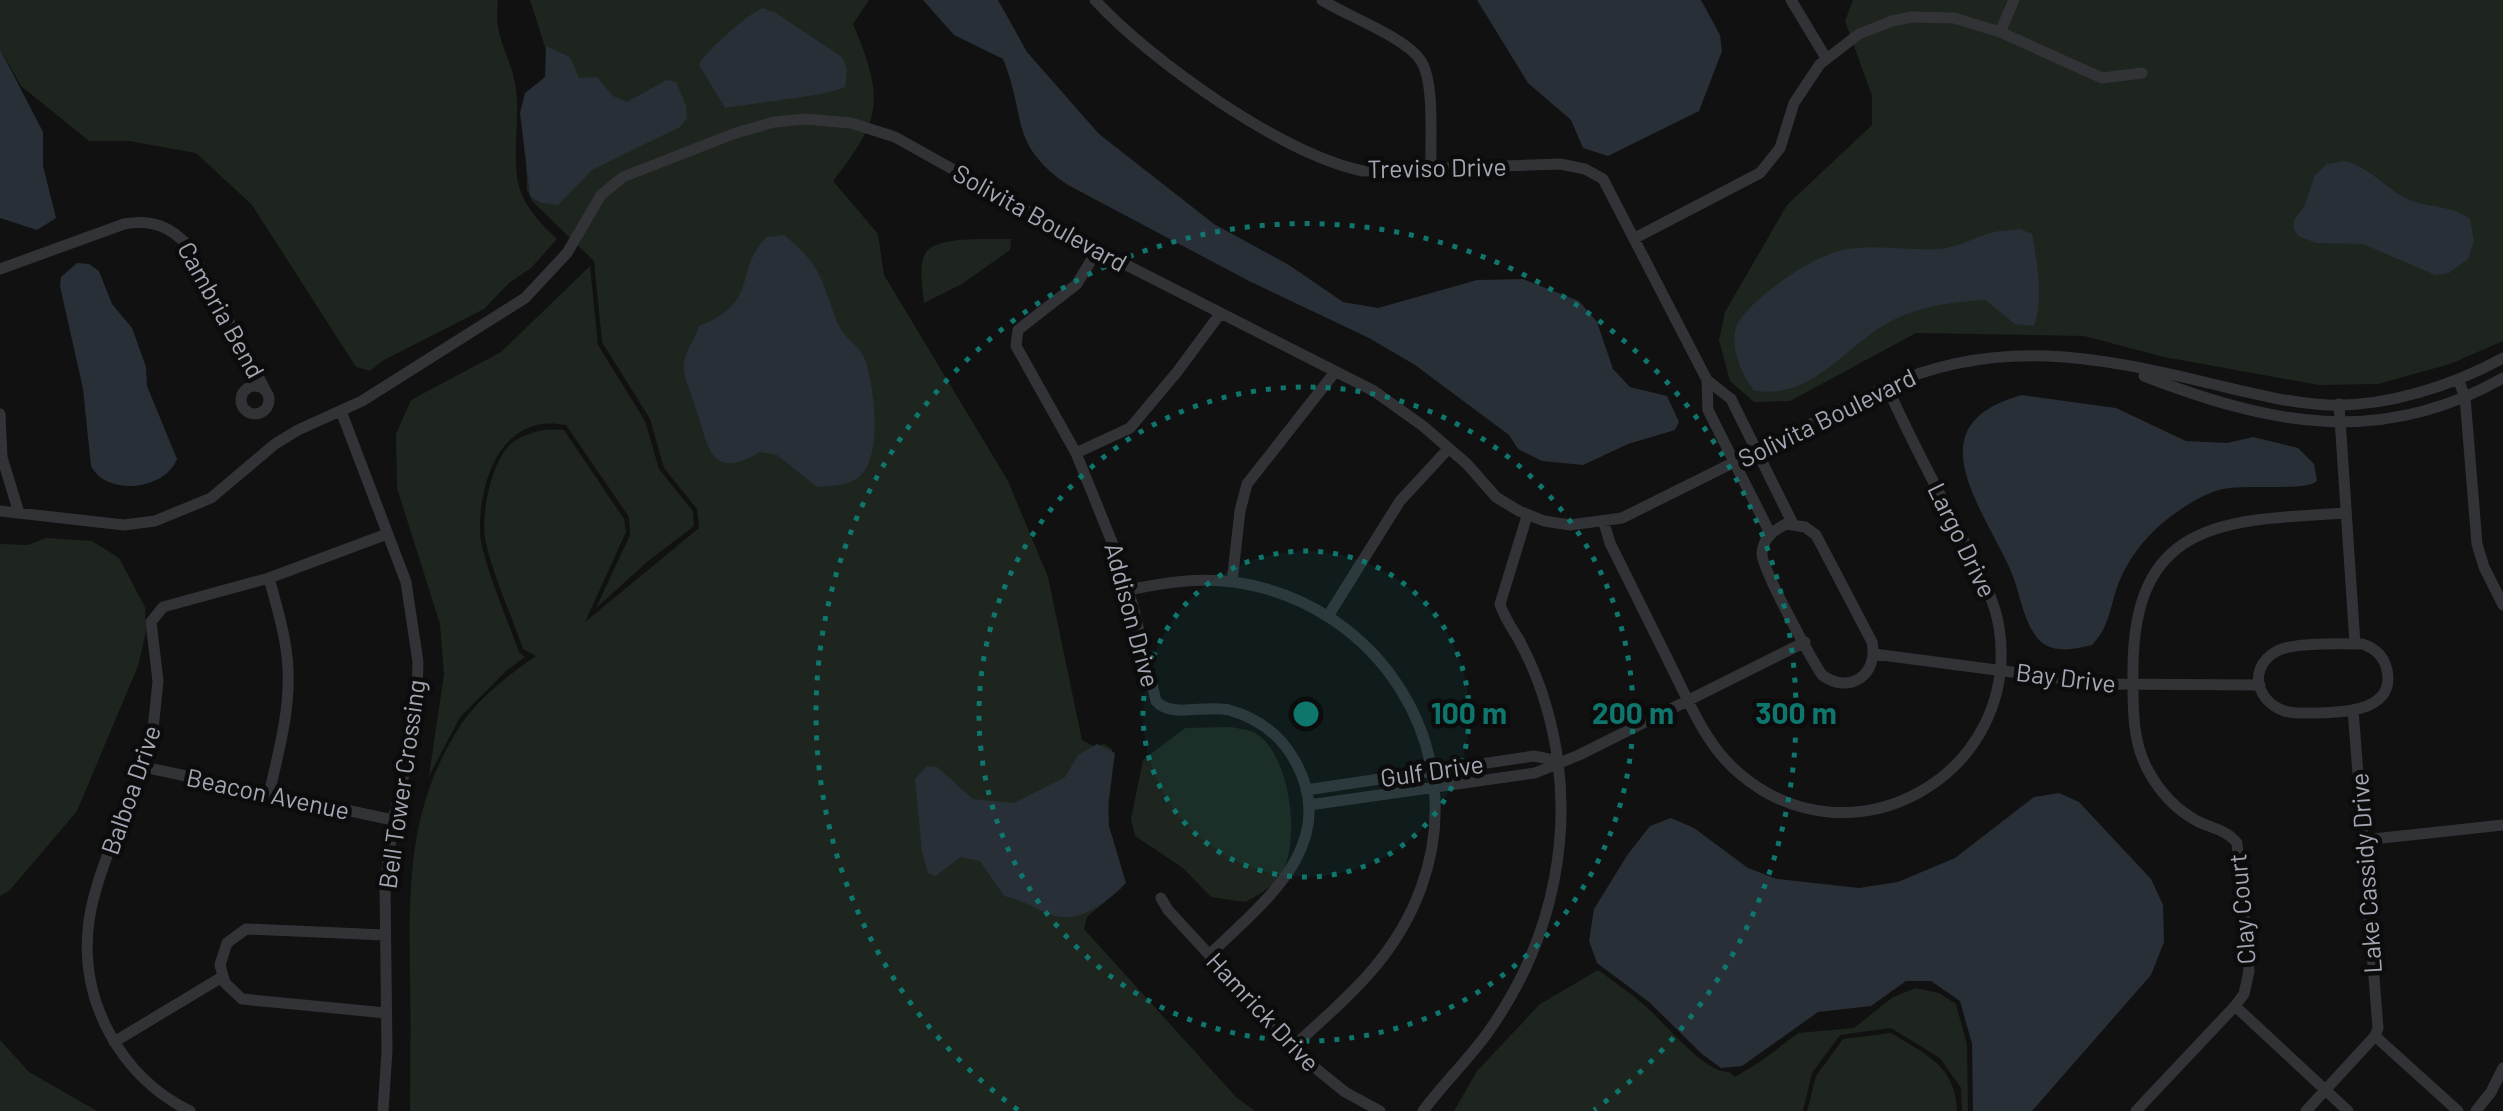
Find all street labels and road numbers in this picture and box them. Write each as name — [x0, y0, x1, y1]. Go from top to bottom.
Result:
street label: Treviso Drive — [1367, 151, 1507, 183]
street label: Solivita Boulevard — [948, 157, 1133, 277]
street label: Cambria Bend — [172, 236, 272, 383]
street label: Solivita Boulevard — [1733, 361, 1920, 473]
street label: Largo Drive — [1922, 477, 2003, 602]
street label: Addison Drive — [1099, 539, 1167, 690]
street label: Bay Drive — [2014, 656, 2118, 698]
street label: Bell Tower Crossing — [371, 677, 431, 890]
street label: Balboa Drive — [94, 721, 166, 858]
street label: Gulf Drive — [1378, 748, 1485, 792]
street label: Beacon Avenue — [184, 761, 353, 825]
street label: Lake Cassidy Drive — [2343, 772, 2387, 974]
street label: Clay Court — [2221, 853, 2261, 966]
street label: Hamrick Drive — [1201, 946, 1326, 1077]

